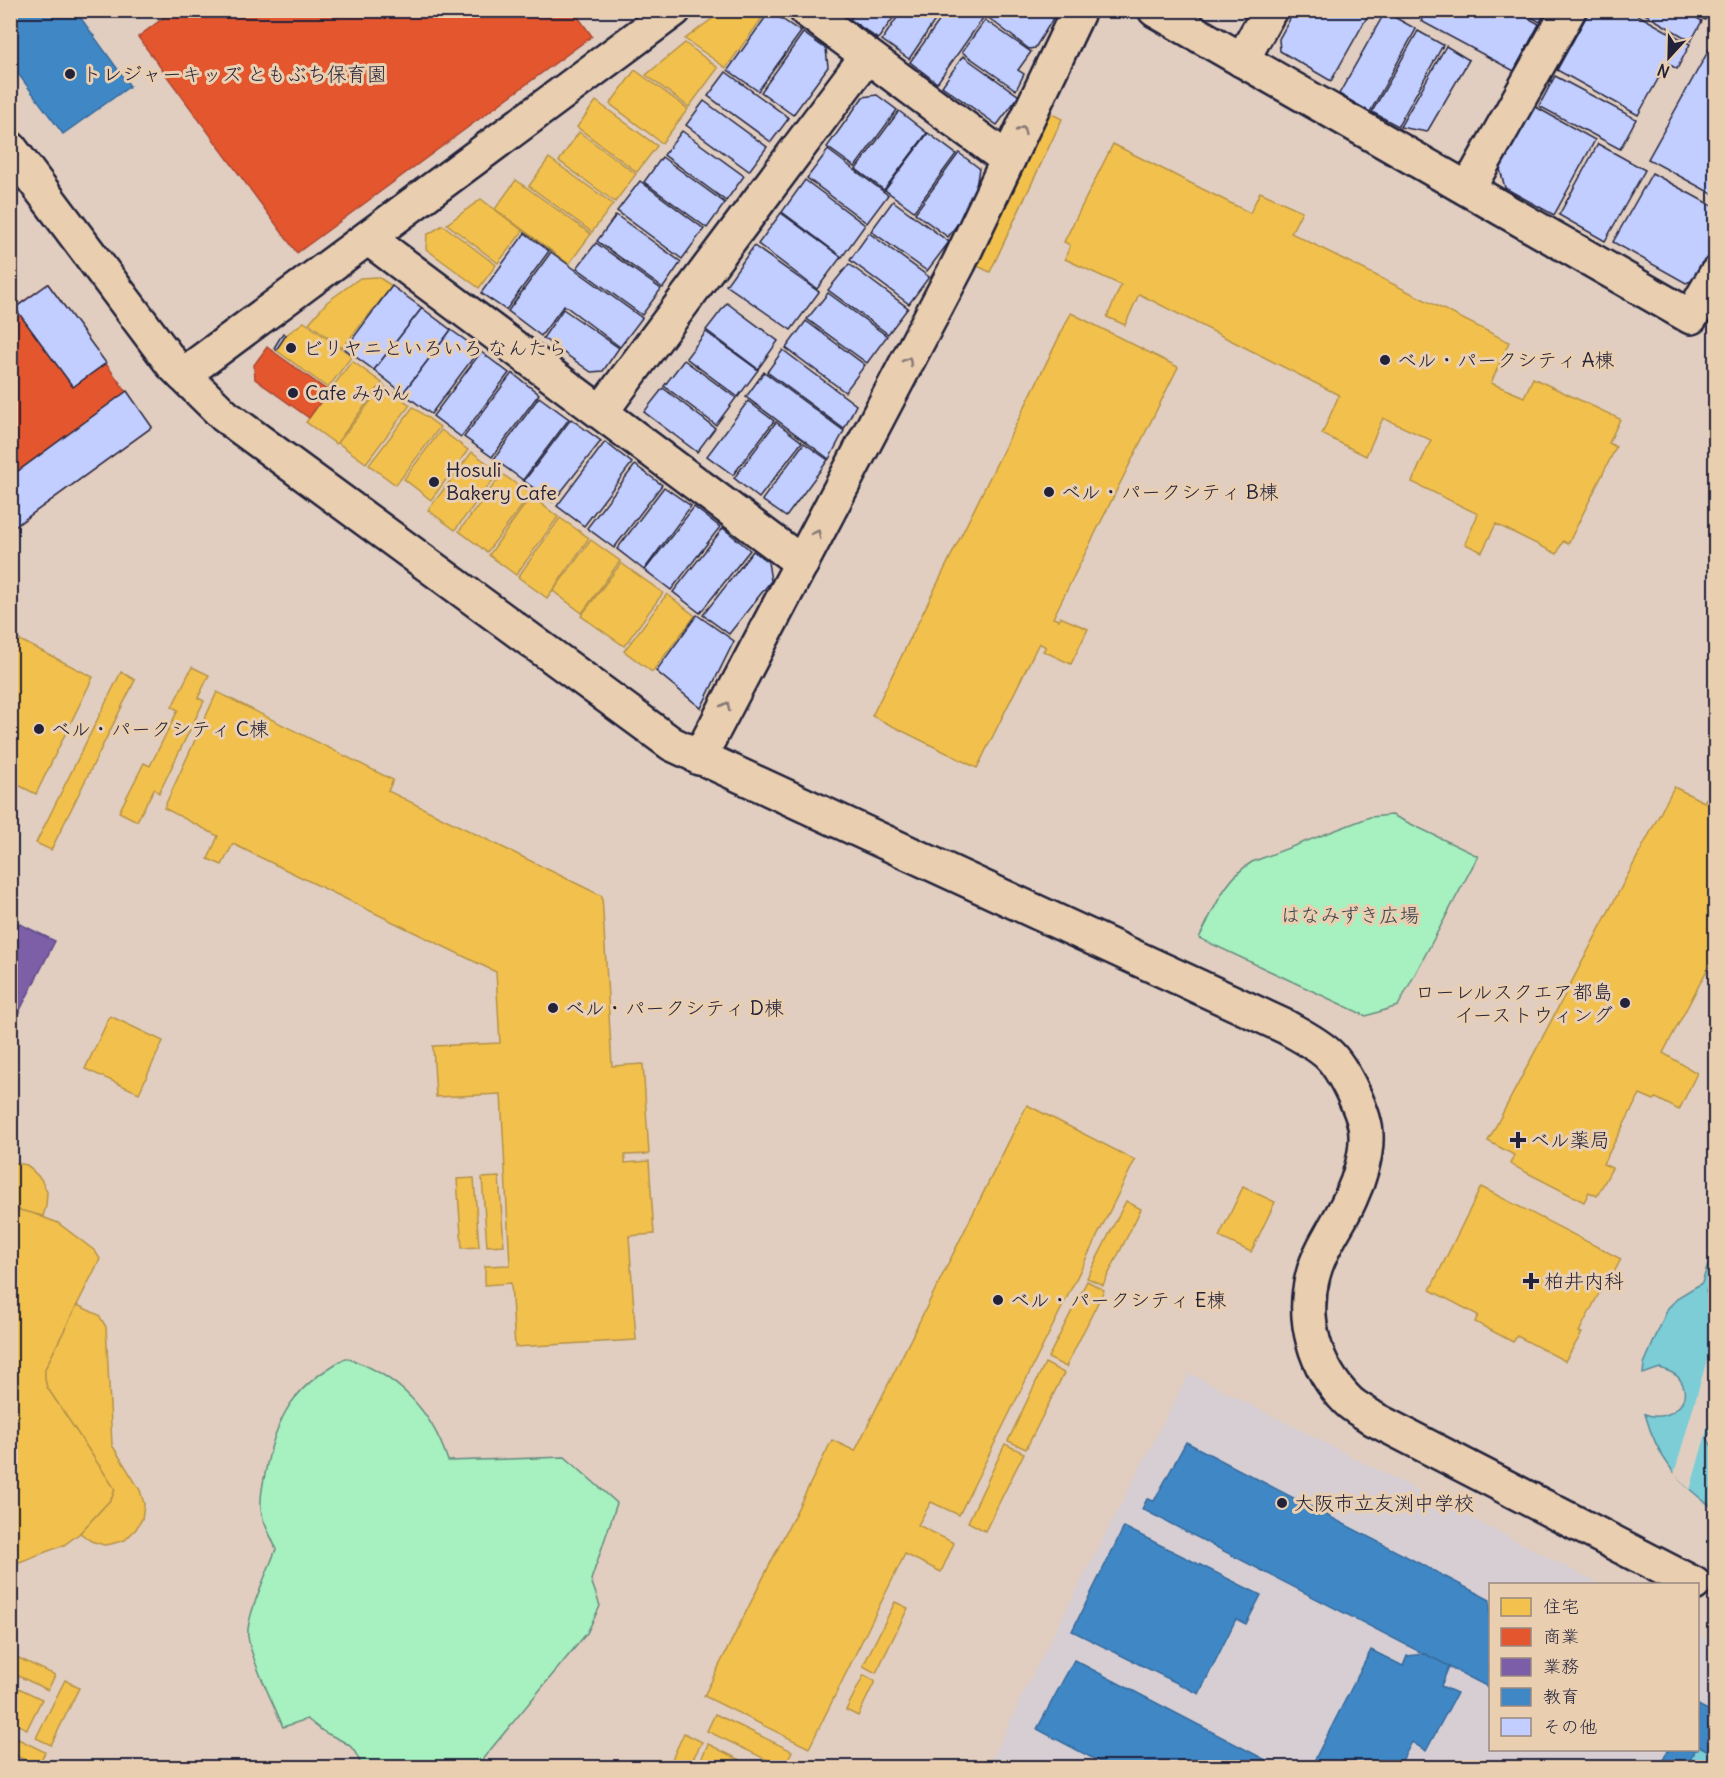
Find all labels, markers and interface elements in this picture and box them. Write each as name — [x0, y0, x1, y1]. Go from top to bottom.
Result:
north arrow — [1639, 27, 1699, 87]
text: N — [1655, 60, 1672, 82]
place label: トレジャーキッズ ともぶち保育園 — [82, 61, 387, 86]
marker: トレジャーキッズ ともぶち保育園 — [63, 67, 77, 81]
one-way arrow — [1015, 125, 1027, 136]
place label: ビリヤニといろいろ なんたら — [303, 335, 568, 360]
marker: ビリヤニといろいろ なんたら — [284, 341, 298, 355]
place label: ベル・パークシティ A棟 — [1397, 347, 1615, 372]
marker: ベル・パークシティ A棟 — [1378, 353, 1392, 367]
one-way arrow — [901, 357, 912, 367]
place label: Cafe みかん — [305, 380, 411, 405]
marker: Cafe みかん — [286, 386, 300, 400]
place label: Hosuli Bakery Cafe — [446, 457, 557, 505]
marker: Hosuli Bakery Cafe — [427, 475, 441, 489]
place label: ベル・パークシティ B棟 — [1061, 479, 1279, 504]
marker: ベル・パークシティ B棟 — [1042, 485, 1056, 499]
one-way arrow — [810, 529, 821, 540]
one-way arrow — [719, 702, 730, 712]
place label: ベル・パークシティ C棟 — [51, 716, 269, 741]
marker: ベル・パークシティ C棟 — [32, 722, 46, 736]
park label: はなみずき広場 — [1280, 902, 1420, 927]
place label: ローレルスクエア都島 イーストウィング — [1415, 979, 1613, 1027]
place label: ベル・パークシティ D棟 — [565, 995, 784, 1020]
marker: ローレルスクエア都島 イーストウィング — [1618, 996, 1632, 1010]
marker: ベル・パークシティ D棟 — [546, 1001, 560, 1015]
place label: ベル薬局 — [1530, 1127, 1610, 1152]
marker: ベル薬局 — [1511, 1133, 1525, 1147]
place label: 柏井内科 — [1544, 1268, 1624, 1293]
marker: 柏井内科 — [1522, 1272, 1540, 1290]
place label: ベル・パークシティ E棟 — [1010, 1287, 1227, 1312]
marker: ベル・パークシティ E棟 — [991, 1293, 1005, 1307]
place label: 大阪市立友渕中学校 — [1294, 1490, 1474, 1515]
marker: 大阪市立友渕中学校 — [1275, 1496, 1289, 1510]
legend — [1489, 1583, 1699, 1751]
text: 住宅 — [1543, 1595, 1579, 1618]
text: 商業 — [1543, 1625, 1579, 1648]
text: 業務 — [1543, 1655, 1579, 1678]
text: 教育 — [1543, 1685, 1579, 1708]
text: その他 — [1543, 1715, 1597, 1738]

